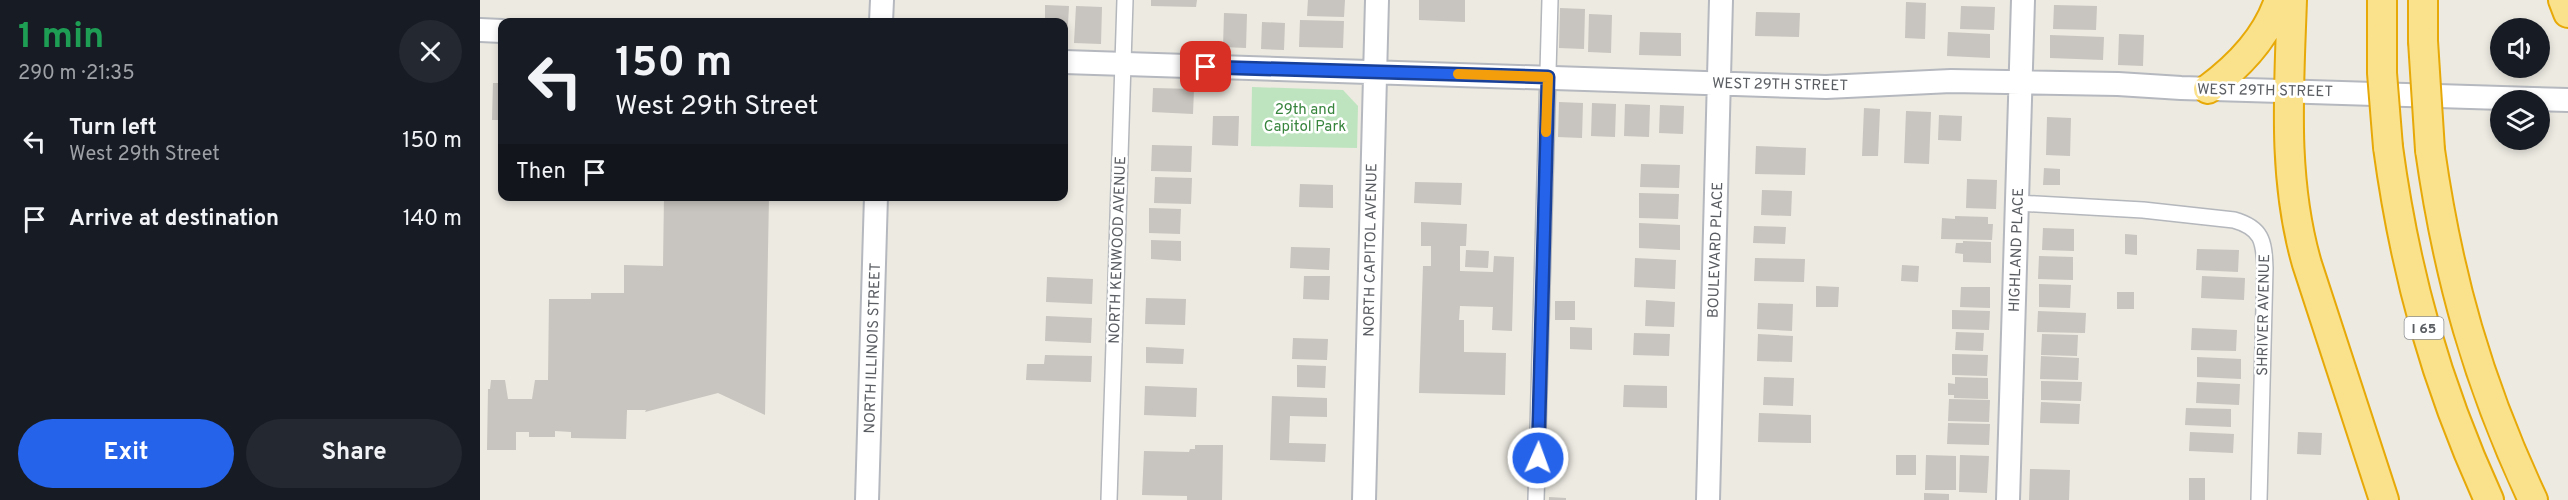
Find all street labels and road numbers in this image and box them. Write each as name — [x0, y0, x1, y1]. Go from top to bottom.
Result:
street label: WEST 29TH STREET — [1712, 75, 1848, 96]
street label: WEST 29TH STREET — [2197, 81, 2333, 102]
street label: NORTH KENWOOD AVENUE — [1106, 156, 1131, 344]
street label: NORTH CAPITOL AVENUE — [1360, 163, 1383, 337]
street label: BOULEVARD PLACE — [1705, 182, 1728, 319]
street label: HIGHLAND PLACE — [2006, 188, 2029, 313]
street label: SHRIVER AVENUE — [2254, 254, 2275, 376]
street label: NORTH ILLINOIS STREET — [861, 262, 886, 434]
road number: I 65 — [2404, 317, 2444, 339]

